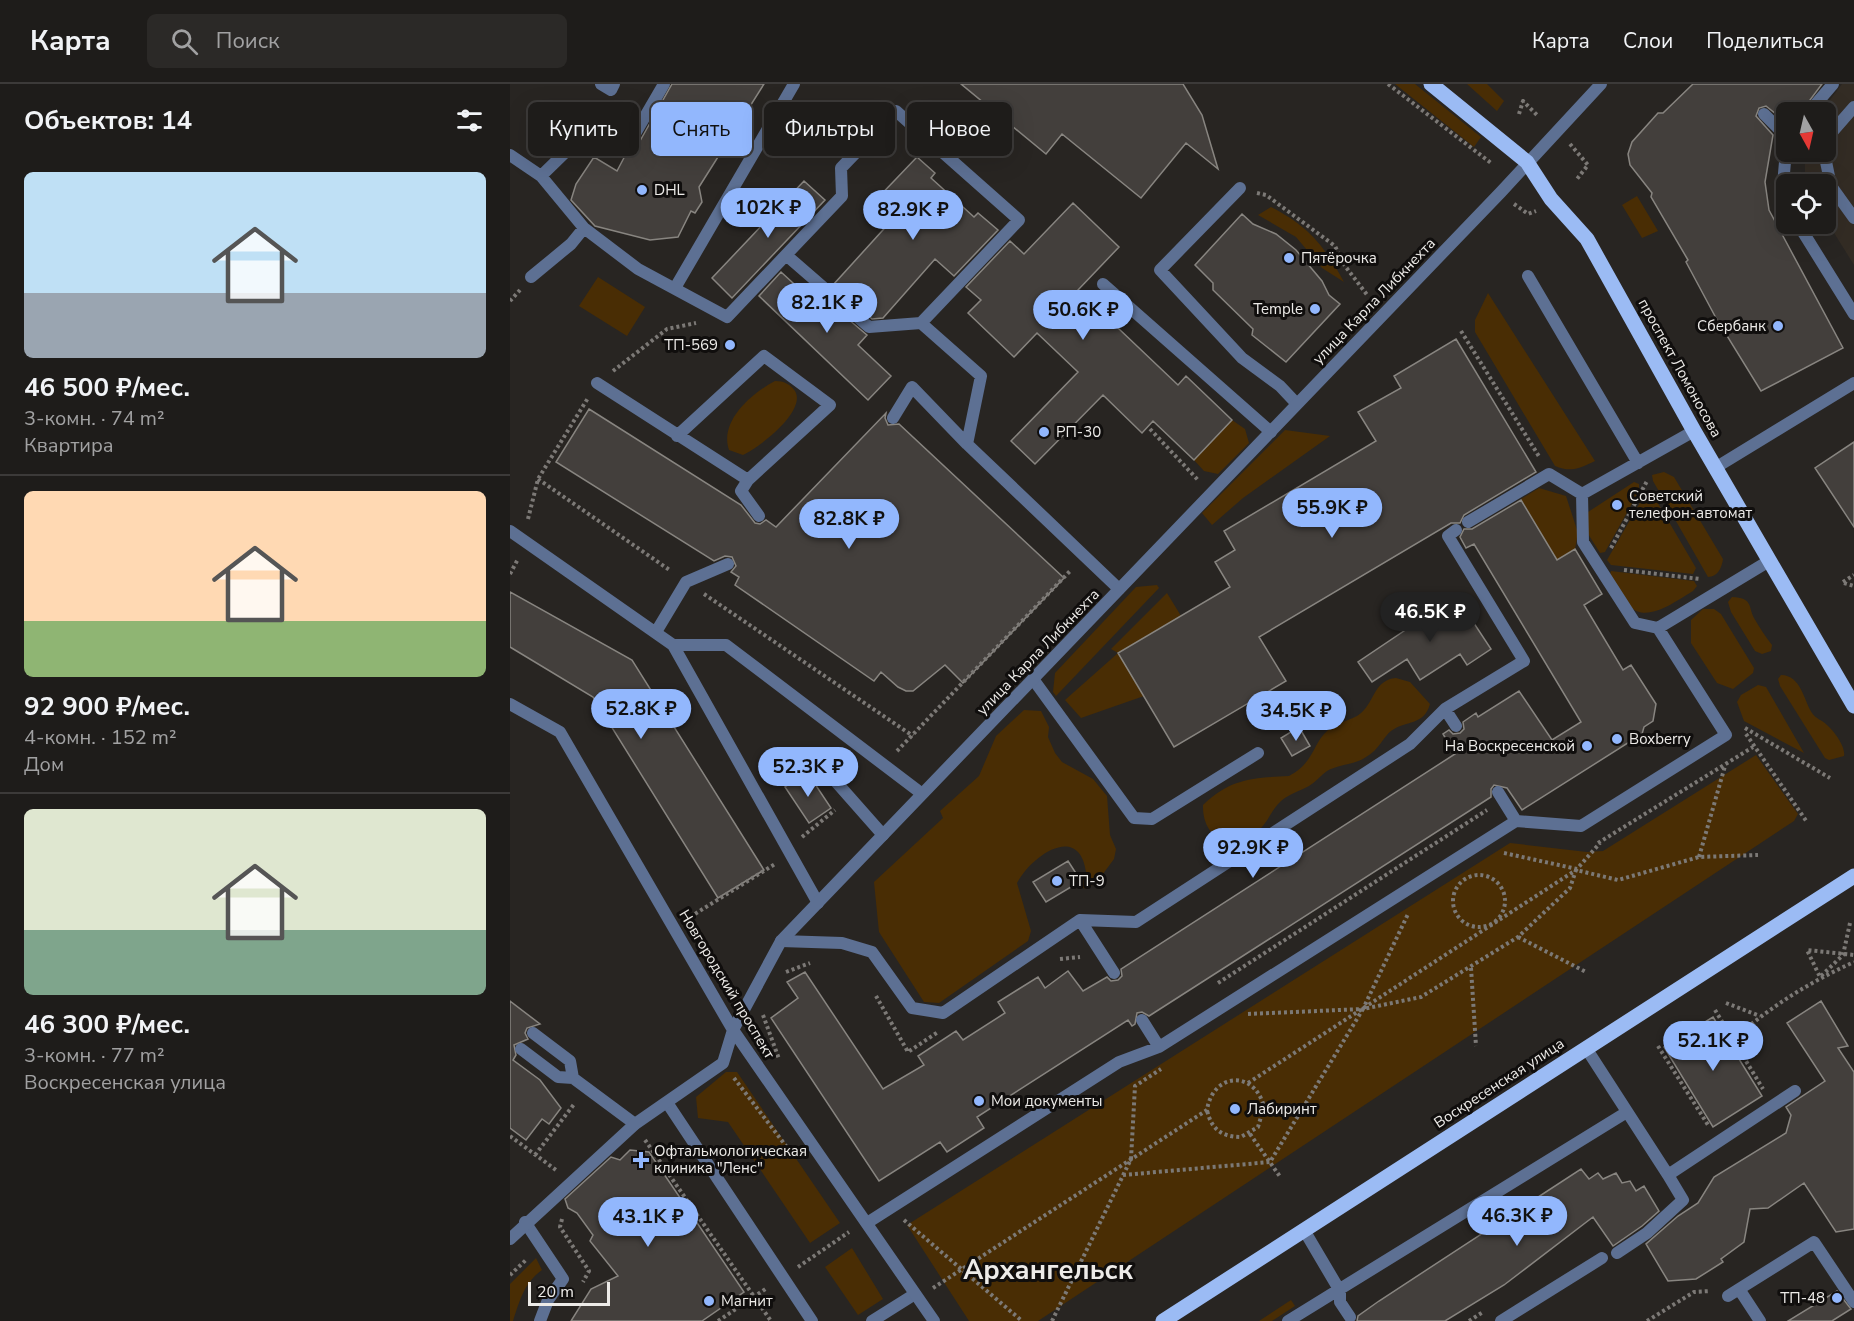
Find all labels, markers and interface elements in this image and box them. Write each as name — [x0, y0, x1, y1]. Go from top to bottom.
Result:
search box — [147, 14, 567, 68]
text: Карта — [30, 22, 111, 60]
icon: search — [168, 25, 201, 58]
text: Поиск — [216, 26, 280, 56]
text: Карта — [1532, 27, 1590, 55]
text: Слои — [1623, 27, 1673, 55]
text: Поделиться — [1706, 27, 1824, 55]
chip: Купить — [528, 102, 639, 156]
chip: Снять — [651, 102, 752, 156]
chip: Фильтры — [764, 102, 895, 156]
chip: Новое — [907, 102, 1012, 156]
north arrow — [1776, 102, 1836, 162]
map controls — [1776, 102, 1836, 234]
text: Объектов: 14 — [24, 103, 192, 138]
icon: filters — [453, 104, 486, 137]
button: locate — [1776, 174, 1836, 234]
place label: DHL — [654, 180, 685, 200]
marker: DHL — [635, 183, 649, 197]
pin: 102K ₽ — [719, 188, 817, 239]
pin: 82.9K ₽ — [858, 190, 968, 241]
text: 102K ₽ — [735, 194, 801, 221]
text: 82.9K ₽ — [877, 196, 949, 223]
icon: home — [201, 211, 309, 319]
street label: улица Карла Либкнехта — [1308, 233, 1440, 369]
place label: Пятёрочка — [1301, 248, 1377, 268]
marker: Пятёрочка — [1282, 251, 1296, 265]
pin: 82.1K ₽ — [772, 283, 882, 334]
text: 82.1K ₽ — [791, 289, 863, 316]
pin: 50.6K ₽ — [1028, 290, 1138, 341]
street label: проспект Ломоносова — [1634, 295, 1726, 441]
text: 50.6K ₽ — [1047, 296, 1119, 323]
place label: Temple — [1253, 299, 1303, 319]
marker: Temple — [1308, 302, 1322, 316]
place label: Сбербанк — [1697, 316, 1766, 336]
marker: Сбербанк — [1771, 319, 1785, 333]
place label: ТП-569 — [664, 335, 718, 355]
marker: ТП-569 — [723, 338, 737, 352]
text: 46 500 ₽/мес. — [24, 370, 190, 405]
text: 3-комн. · 74 m² — [24, 405, 165, 432]
place label: РП-30 — [1056, 422, 1101, 442]
marker: РП-30 — [1037, 425, 1051, 439]
text: Квартира — [24, 432, 114, 459]
place label: Советский телефон-автомат — [1629, 486, 1753, 523]
pin: 55.9K ₽ — [1277, 488, 1387, 539]
text: 55.9K ₽ — [1296, 494, 1368, 521]
marker: Советский телефон-автомат — [1610, 498, 1624, 512]
pin: 82.8K ₽ — [794, 499, 904, 550]
text: 82.8K ₽ — [813, 505, 885, 532]
icon: home — [201, 530, 309, 638]
street label: улица Карла Либкнехта — [972, 584, 1104, 720]
pin: 46.5K ₽ — [1375, 592, 1485, 643]
text: 46.5K ₽ — [1394, 598, 1466, 625]
text: 92 900 ₽/мес. — [24, 689, 190, 724]
pin: 52.8K ₽ — [586, 689, 696, 740]
pin: 34.5K ₽ — [1241, 691, 1351, 742]
text: 52.8K ₽ — [605, 695, 677, 722]
text: 34.5K ₽ — [1260, 697, 1332, 724]
text: 4-комн. · 152 m² — [24, 724, 177, 751]
place label: Boxberry — [1629, 729, 1691, 749]
marker: Boxberry — [1610, 732, 1624, 746]
place label: На Воскресенской — [1445, 736, 1575, 756]
marker: На Воскресенской — [1580, 739, 1594, 753]
pin: 52.3K ₽ — [753, 747, 863, 798]
text: Дом — [24, 751, 64, 778]
text: 52.3K ₽ — [772, 753, 844, 780]
pin: 92.9K ₽ — [1198, 828, 1308, 879]
text: 92.9K ₽ — [1217, 834, 1289, 861]
icon: home — [201, 848, 309, 956]
place label: ТП-9 — [1069, 871, 1105, 891]
marker: ТП-9 — [1050, 874, 1064, 888]
street label: Новгородский проспект — [675, 906, 780, 1062]
text: 46 300 ₽/мес. — [24, 1007, 190, 1042]
pin: 52.1K ₽ — [1658, 1021, 1768, 1072]
text: 52.1K ₽ — [1677, 1027, 1749, 1054]
street label: Воскресенская улица — [1430, 1033, 1568, 1133]
text: 3-комн. · 77 m² — [24, 1042, 165, 1069]
text: Воскресенская улица — [24, 1069, 226, 1096]
place label: Мои документы — [991, 1091, 1102, 1111]
marker: Мои документы — [972, 1094, 986, 1108]
place label: Лабиринт — [1247, 1099, 1317, 1119]
marker: Лабиринт — [1228, 1102, 1242, 1116]
place label: Офтальмологическая клиника "Ленс" — [654, 1141, 807, 1178]
marker: Офтальмологическая клиника "Ленс" — [632, 1151, 650, 1169]
pin: 46.3K ₽ — [1462, 1196, 1572, 1247]
pin: 43.1K ₽ — [593, 1197, 703, 1248]
text: 46.3K ₽ — [1481, 1202, 1553, 1229]
text: 43.1K ₽ — [612, 1203, 684, 1230]
district label: Архангельск — [963, 1252, 1134, 1289]
scale bar — [528, 1279, 610, 1306]
text: 20 m — [537, 1281, 574, 1303]
place label: ТП-48 — [1780, 1288, 1825, 1308]
place label: Магнит — [721, 1291, 773, 1311]
marker: ТП-48 — [1830, 1291, 1844, 1305]
marker: Магнит — [702, 1294, 716, 1308]

